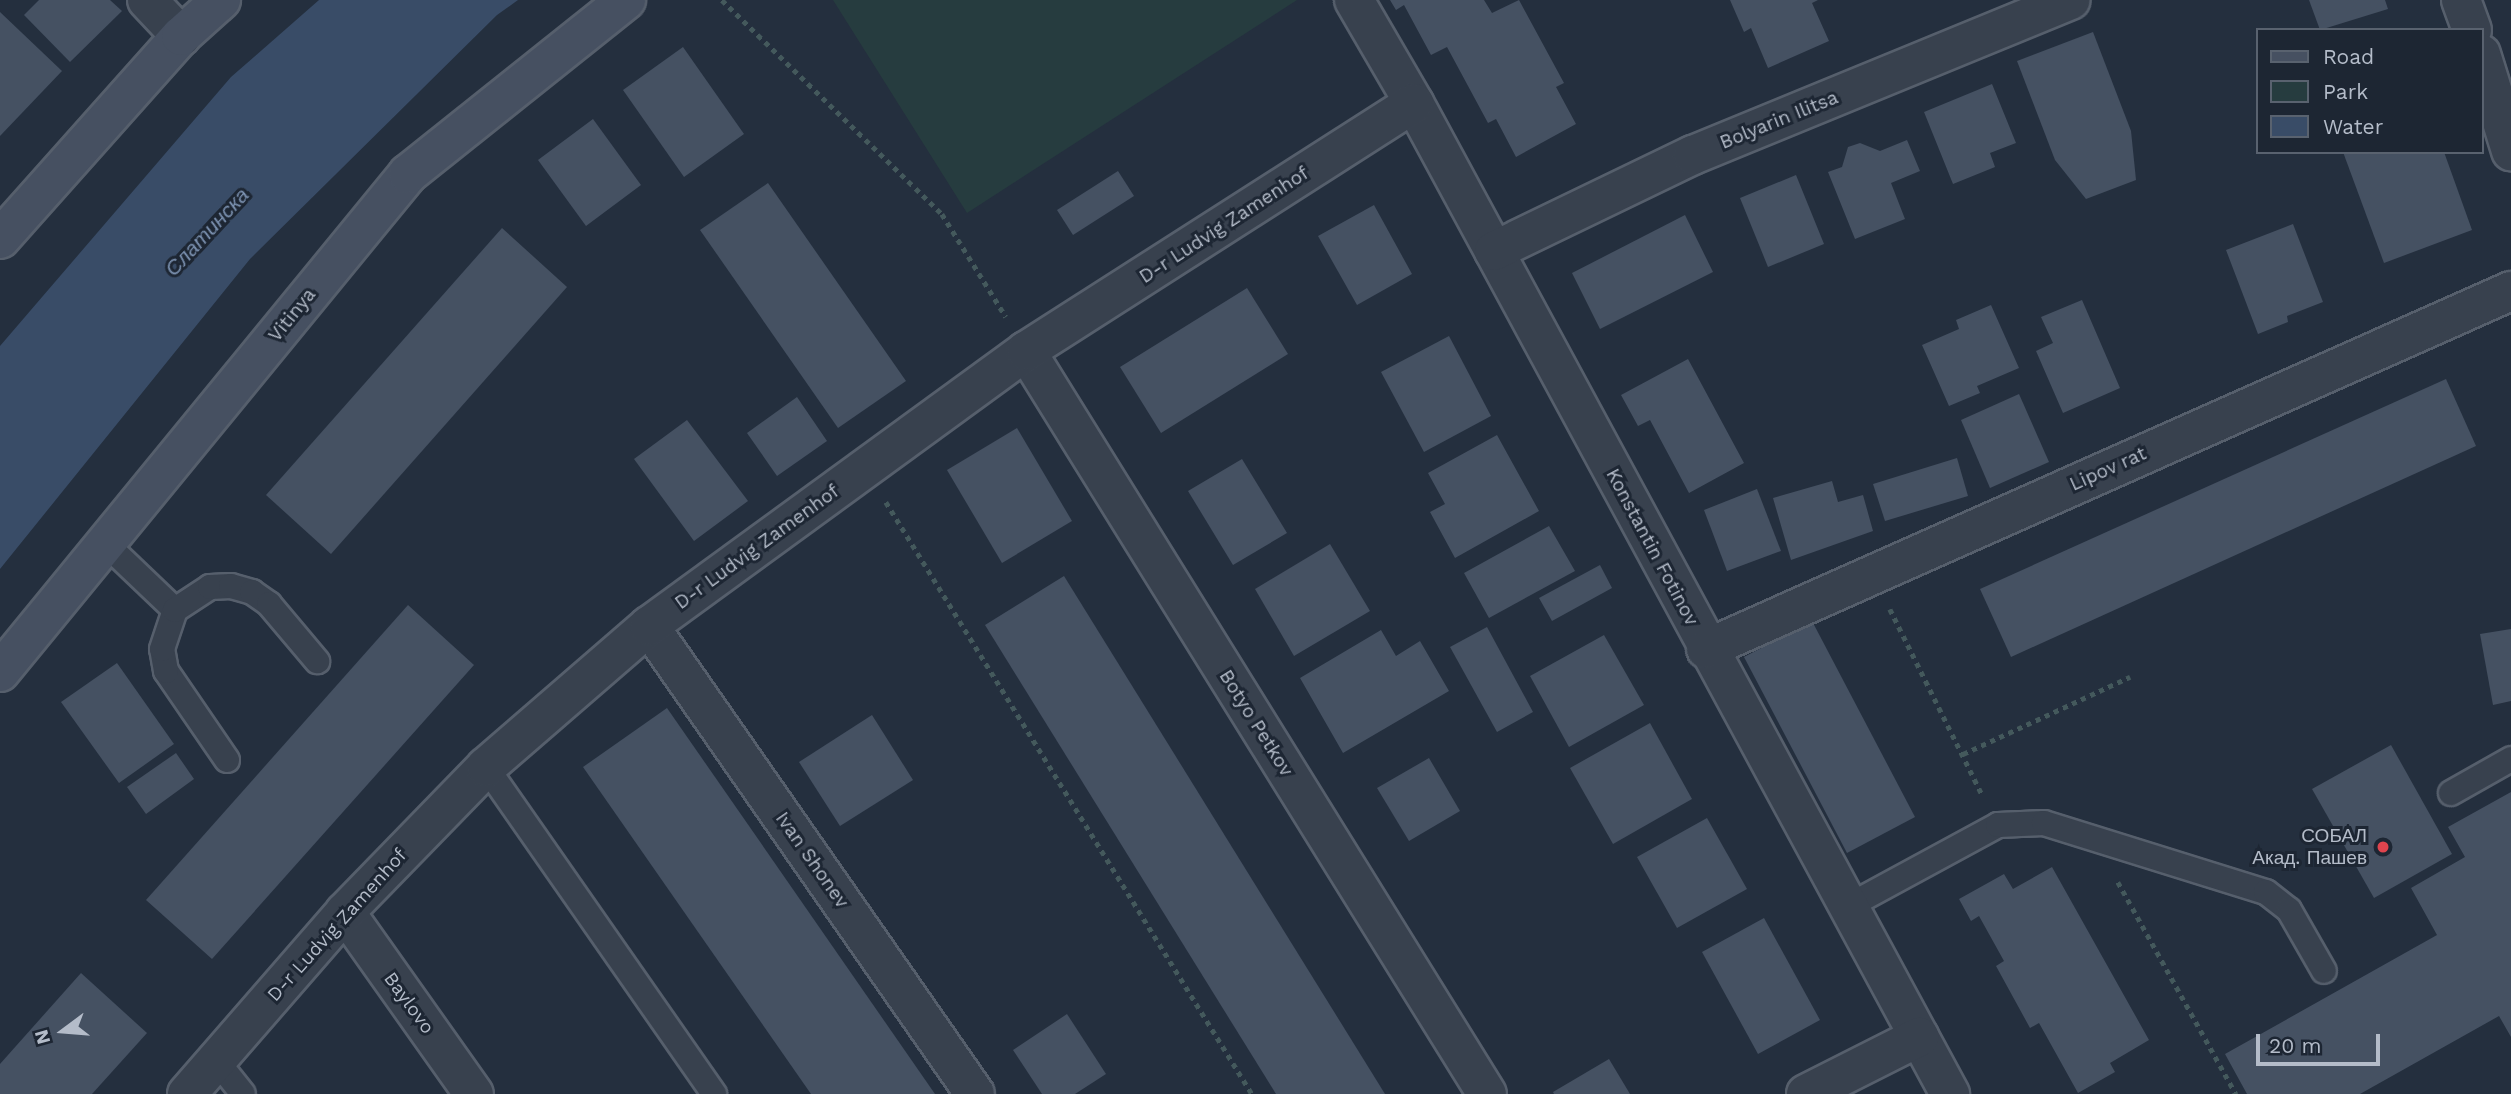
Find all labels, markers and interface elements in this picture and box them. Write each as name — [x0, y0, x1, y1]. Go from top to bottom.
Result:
legend — [2256, 28, 2483, 154]
text: Road — [2323, 44, 2374, 69]
text: Park — [2323, 79, 2368, 104]
street label: Bolyarin Ilitsa — [1716, 86, 1842, 154]
text: Water — [2323, 114, 2383, 139]
street label: D-r Ludvig Zamenhof — [1135, 162, 1313, 288]
water label: Слатинска — [160, 183, 254, 281]
street label: Vitinya — [264, 284, 320, 346]
street label: Lipov rat — [2066, 442, 2150, 496]
street label: Konstantin Fotinov — [1601, 465, 1703, 629]
street label: D-r Ludvig Zamenhof — [670, 480, 844, 614]
street label: Botyo Petkov — [1214, 666, 1298, 780]
street label: Ivan Shonev — [771, 808, 853, 912]
place label: СОБАЛ Акад. Пашев — [2252, 825, 2367, 869]
marker: СОБАЛ Акад. Пашев — [2373, 837, 2393, 857]
street label: D-r Ludvig Zamenhof — [262, 844, 412, 1006]
street label: Baylovo — [379, 968, 439, 1038]
north arrow — [28, 996, 98, 1066]
scale bar — [2259, 1020, 2383, 1064]
text: N — [29, 1027, 55, 1047]
text: 20 m — [2269, 1033, 2321, 1058]

